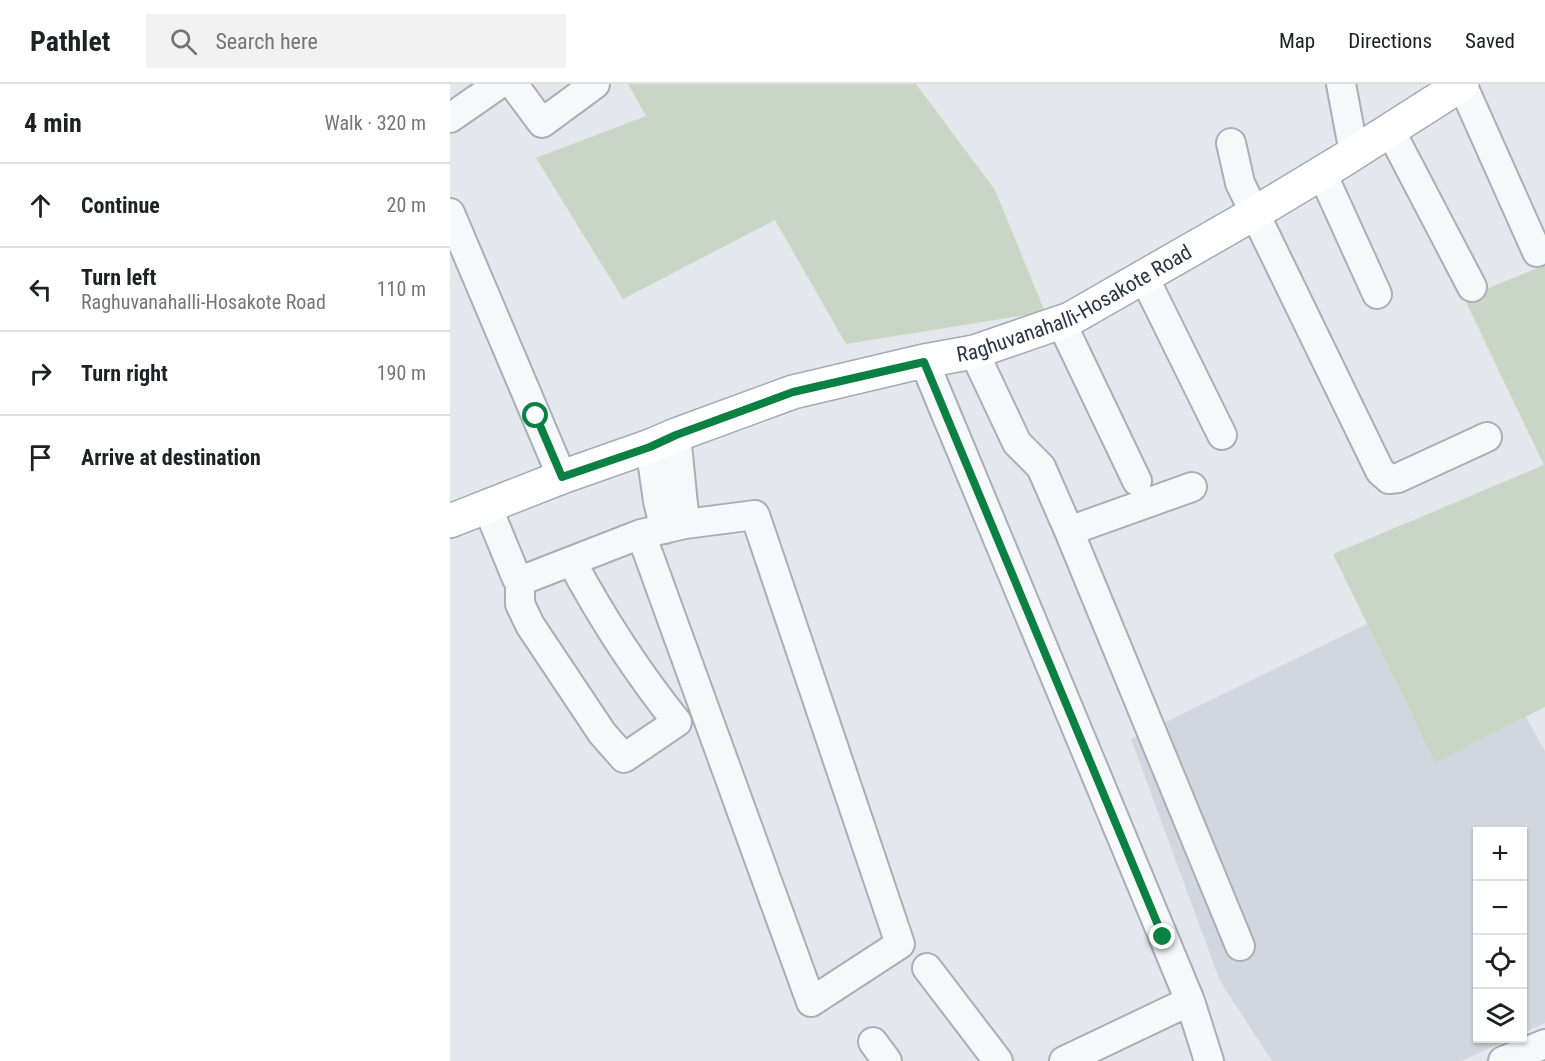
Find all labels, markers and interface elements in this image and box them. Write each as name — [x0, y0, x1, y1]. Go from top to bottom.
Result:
search box — [146, 14, 566, 68]
text: Pathlet — [30, 25, 110, 58]
icon: search — [167, 25, 200, 58]
text: Search here — [215, 29, 318, 54]
text: Map — [1279, 29, 1315, 53]
text: Directions — [1348, 29, 1432, 53]
text: Saved — [1465, 29, 1515, 53]
text: 4 min — [24, 108, 82, 138]
text: Walk · 320 m — [325, 111, 426, 135]
icon: ahead — [24, 189, 57, 222]
text: Continue — [81, 193, 160, 218]
text: 20 m — [387, 193, 426, 217]
street label: Raghuvanahalli-Hosakote Road — [955, 240, 1196, 367]
text: Turn left — [81, 265, 156, 290]
icon: left — [24, 273, 57, 306]
text: 110 m — [377, 277, 426, 301]
text: Raghuvanahalli-Hosakote Road — [81, 290, 326, 314]
icon: right — [24, 357, 57, 390]
text: Turn right — [81, 361, 168, 386]
text: 190 m — [377, 361, 426, 385]
route start — [522, 402, 548, 428]
icon: arrive — [24, 441, 57, 474]
text: Arrive at destination — [81, 445, 261, 470]
map controls — [1473, 827, 1527, 1043]
button: + — [1473, 827, 1527, 881]
button: − — [1473, 881, 1527, 935]
route end — [1149, 923, 1175, 949]
button: locate — [1473, 935, 1527, 989]
button: layers — [1473, 989, 1527, 1043]

